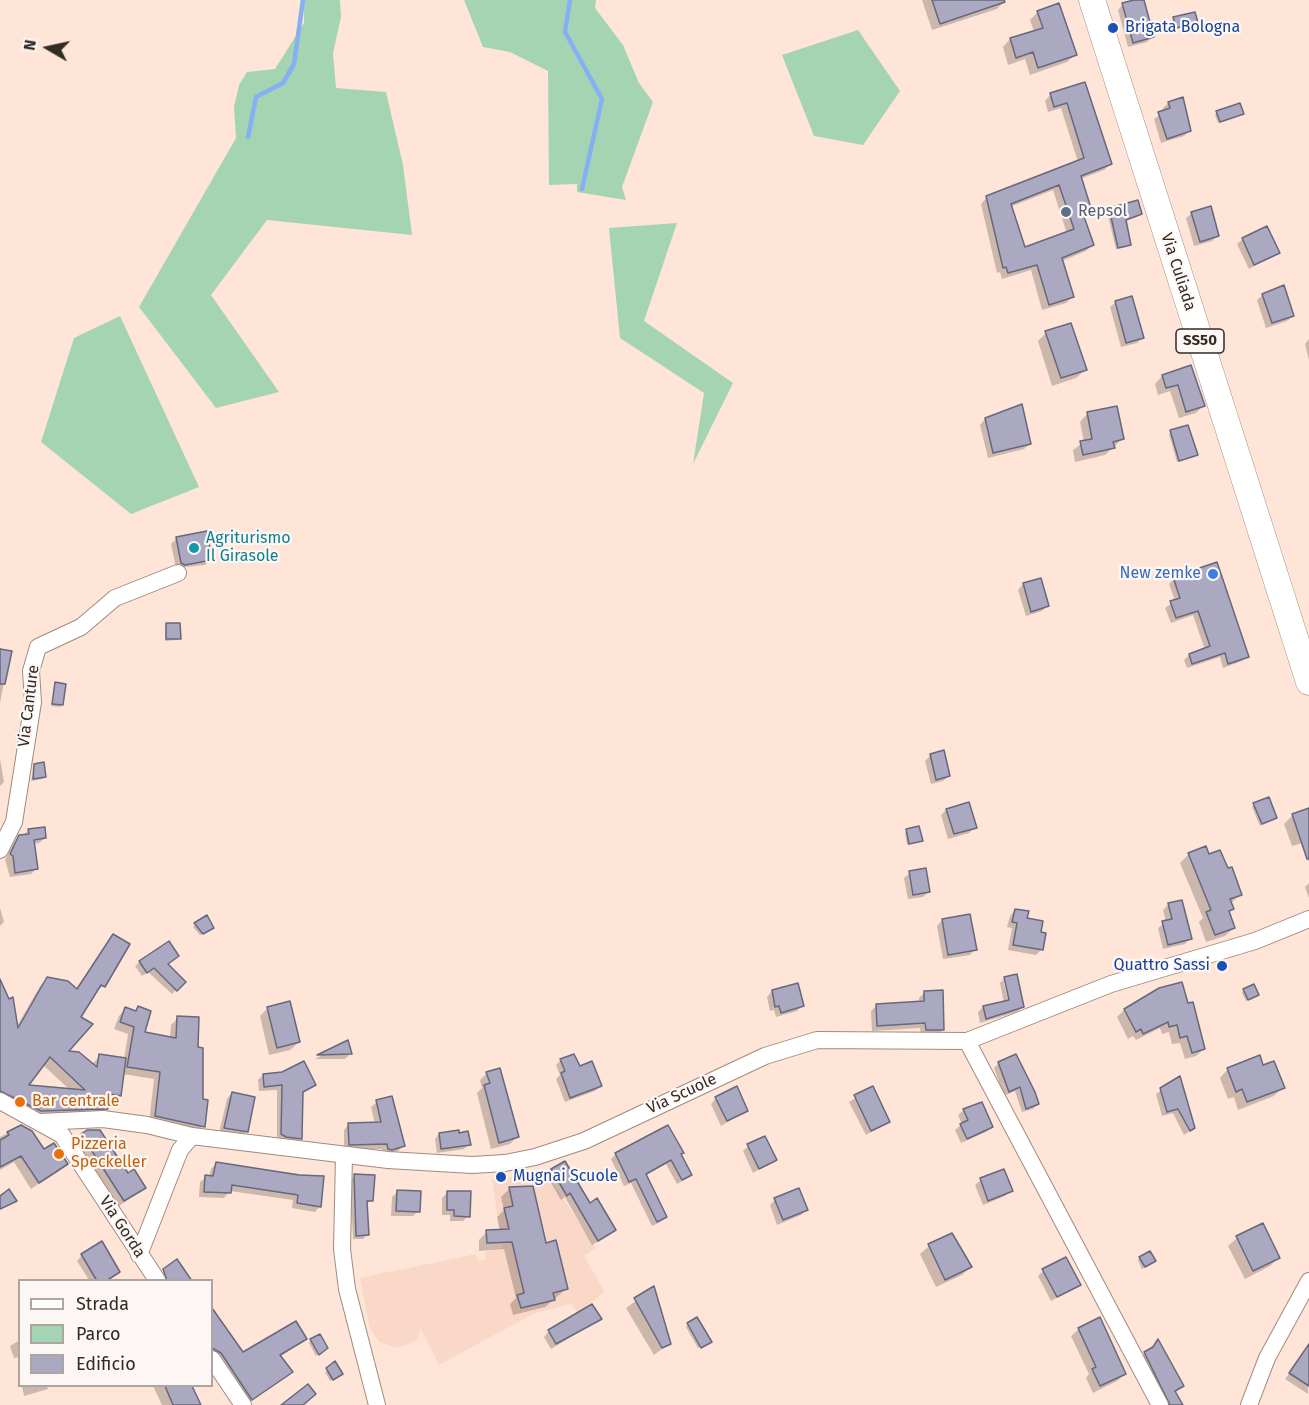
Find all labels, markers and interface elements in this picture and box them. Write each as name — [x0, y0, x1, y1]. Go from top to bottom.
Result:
north arrow — [18, 18, 78, 78]
place label: Brigata Bologna — [1125, 18, 1240, 38]
marker: Brigata Bologna — [1106, 21, 1120, 35]
text: N — [20, 38, 40, 52]
place label: Repsol — [1078, 202, 1127, 222]
marker: Repsol — [1059, 205, 1073, 219]
street label: Via Culiada — [1156, 231, 1200, 313]
road number: SS50 — [1176, 329, 1224, 353]
place label: Agriturismo Il Girasole — [206, 529, 290, 567]
marker: Agriturismo Il Girasole — [187, 541, 201, 555]
place label: New zemke — [1120, 564, 1201, 584]
marker: New zemke — [1206, 567, 1220, 581]
street label: Via Canture — [14, 664, 44, 748]
place label: Quattro Sassi — [1114, 956, 1210, 976]
marker: Quattro Sassi — [1215, 959, 1229, 973]
street label: Via Scuole — [644, 1070, 720, 1118]
place label: Bar centrale — [32, 1092, 120, 1112]
marker: Bar centrale — [13, 1095, 27, 1109]
place label: Pizzeria Speckeller — [71, 1135, 147, 1173]
marker: Pizzeria Speckeller — [52, 1147, 66, 1161]
place label: Mugnai Scuole — [513, 1167, 618, 1187]
marker: Mugnai Scuole — [494, 1170, 508, 1184]
street label: Via Gorda — [95, 1193, 149, 1261]
legend — [18, 1279, 213, 1387]
text: Strada — [76, 1293, 129, 1315]
text: Parco — [76, 1323, 120, 1345]
text: Edificio — [76, 1353, 136, 1375]

